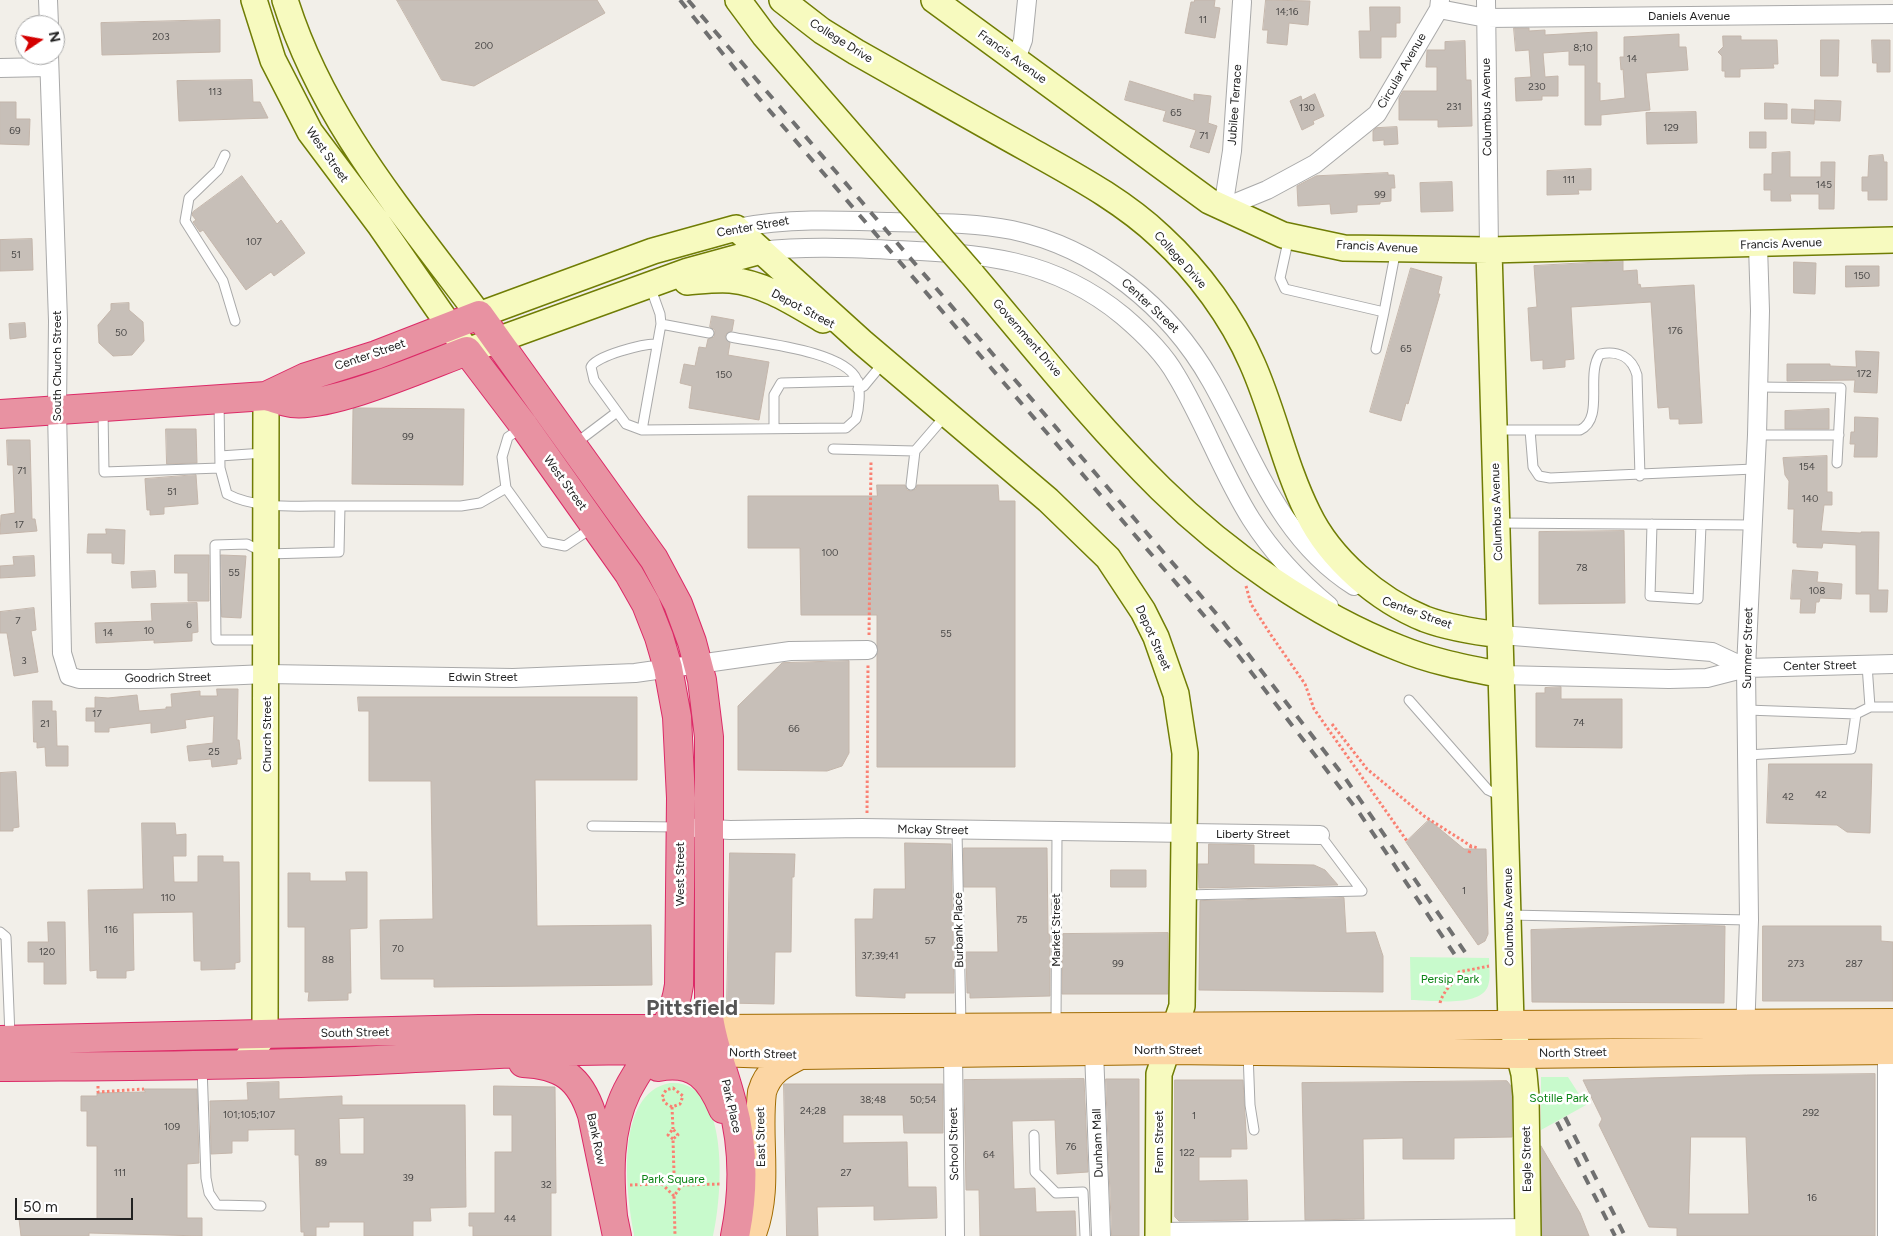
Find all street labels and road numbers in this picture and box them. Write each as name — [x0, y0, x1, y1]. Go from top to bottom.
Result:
street label: Daniels Avenue — [1648, 9, 1730, 23]
street label: College Drive — [807, 16, 875, 66]
street label: Francis Avenue — [975, 27, 1049, 87]
street label: Circular Avenue — [1375, 31, 1429, 111]
street label: Columbus Avenue — [1479, 58, 1495, 156]
street label: Jubilee Terrace — [1225, 64, 1245, 146]
street label: West Street — [303, 125, 351, 185]
street label: Center Street — [716, 214, 790, 240]
street label: College Drive — [1151, 229, 1209, 291]
street label: Francis Avenue — [1740, 235, 1822, 253]
street label: Francis Avenue — [1336, 238, 1418, 256]
street label: Center Street — [1118, 276, 1182, 336]
street label: Depot Street — [769, 286, 837, 332]
street label: Government Drive — [989, 296, 1065, 380]
street label: South Church Street — [50, 310, 64, 422]
street label: Center Street — [333, 336, 407, 374]
street label: West Street — [540, 453, 590, 513]
street label: Columbus Avenue — [1488, 463, 1506, 561]
street label: Center Street — [1380, 594, 1454, 632]
street label: Depot Street — [1132, 603, 1174, 673]
street label: Summer Street — [1740, 607, 1756, 689]
street label: Center Street — [1783, 658, 1857, 674]
street label: Goodrich Street — [125, 670, 211, 686]
street label: Edwin Street — [448, 670, 518, 684]
street label: Church Street — [260, 696, 274, 772]
street label: Mckay Street — [897, 822, 969, 838]
street label: Liberty Street — [1216, 827, 1290, 841]
street label: West Street — [673, 842, 687, 906]
street label: Columbus Avenue — [1501, 868, 1517, 966]
street label: Burbank Place — [951, 892, 967, 968]
street label: Market Street — [1049, 893, 1063, 967]
street label: South Street — [320, 1025, 390, 1041]
street label: North Street — [1134, 1043, 1202, 1057]
street label: North Street — [1539, 1045, 1607, 1061]
street label: North Street — [729, 1046, 797, 1062]
street label: Park Place — [718, 1078, 744, 1134]
street label: East Street — [753, 1107, 769, 1167]
street label: School Street — [946, 1107, 962, 1181]
street label: Dunham Mall — [1090, 1108, 1106, 1178]
street label: Fenn Street — [1152, 1111, 1166, 1173]
street label: Bank Row — [583, 1112, 609, 1166]
street label: Eagle Street — [1519, 1126, 1535, 1192]

